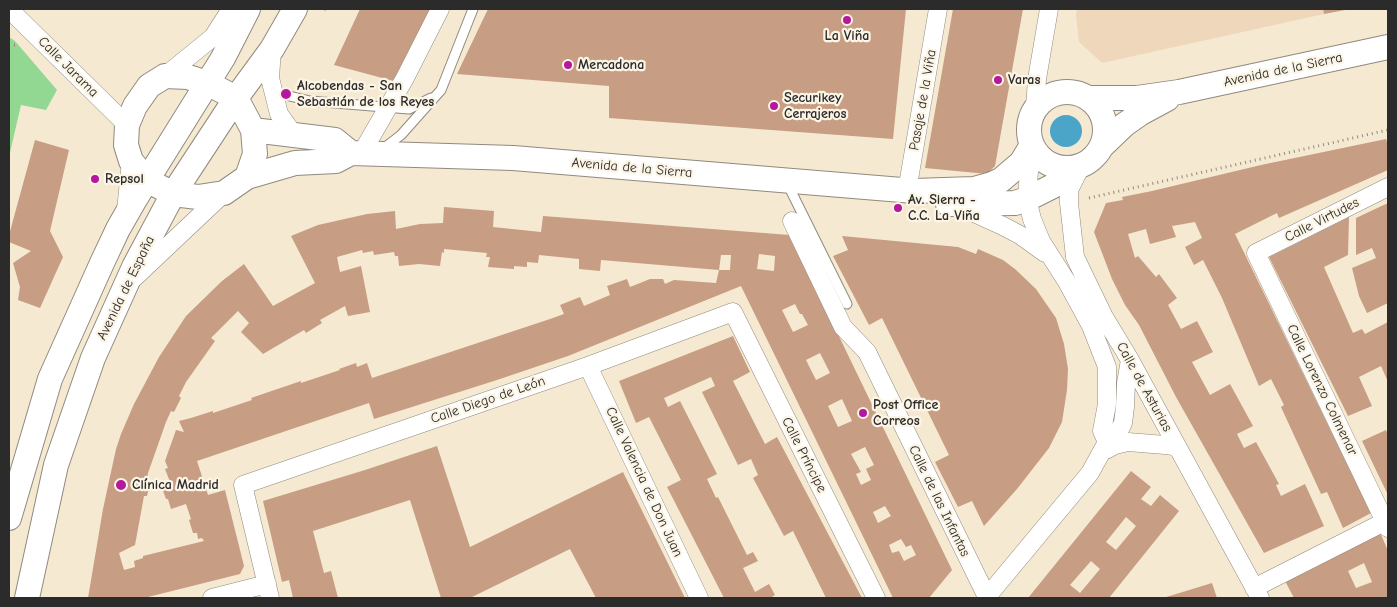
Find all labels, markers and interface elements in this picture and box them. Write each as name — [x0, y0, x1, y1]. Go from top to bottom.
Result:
marker: La Viña — [841, 14, 853, 26]
place label: La Viña — [825, 28, 869, 44]
street label: Calle Jarama — [34, 33, 102, 101]
street label: Pasaje de la Viña — [906, 48, 940, 152]
street label: Avenida de la Sierra — [1222, 49, 1344, 91]
place label: Mercadona — [578, 57, 644, 73]
marker: Mercadona — [562, 59, 574, 71]
place label: Varas — [1008, 72, 1040, 88]
marker: Varas — [992, 74, 1004, 86]
place label: Alcobendas - San Sebastián de los Reyes — [297, 78, 434, 110]
marker: Alcobendas - San Sebastián de los Reyes — [279, 87, 293, 101]
place label: Securikey Cerrajeros — [784, 90, 846, 122]
marker: Securikey Cerrajeros — [768, 100, 780, 112]
street label: Avenida de la Sierra — [571, 154, 693, 182]
place label: Repsol — [105, 171, 144, 187]
marker: Repsol — [89, 173, 101, 185]
place label: Av. Sierra - C.C. La Viña — [908, 192, 980, 224]
street label: Calle Virtudes — [1282, 194, 1362, 246]
marker: Av. Sierra - C.C. La Viña — [892, 202, 904, 214]
street label: Avenida de España — [93, 233, 159, 343]
street label: Calle Lorenzo Colmenar — [1283, 322, 1361, 458]
street label: Calle de Asturias — [1112, 339, 1176, 435]
street label: Calle Diego de León — [428, 372, 548, 428]
place label: Post Office Correos — [873, 397, 938, 430]
street label: Calle Valencia de Don Juan — [602, 404, 686, 560]
marker: Post Office Correos — [857, 407, 869, 419]
street label: Calle Príncipe — [778, 415, 830, 495]
street label: Calle de las Infantas — [905, 442, 973, 560]
place label: Clínica Madrid — [132, 477, 219, 493]
marker: Clínica Madrid — [114, 478, 128, 492]

